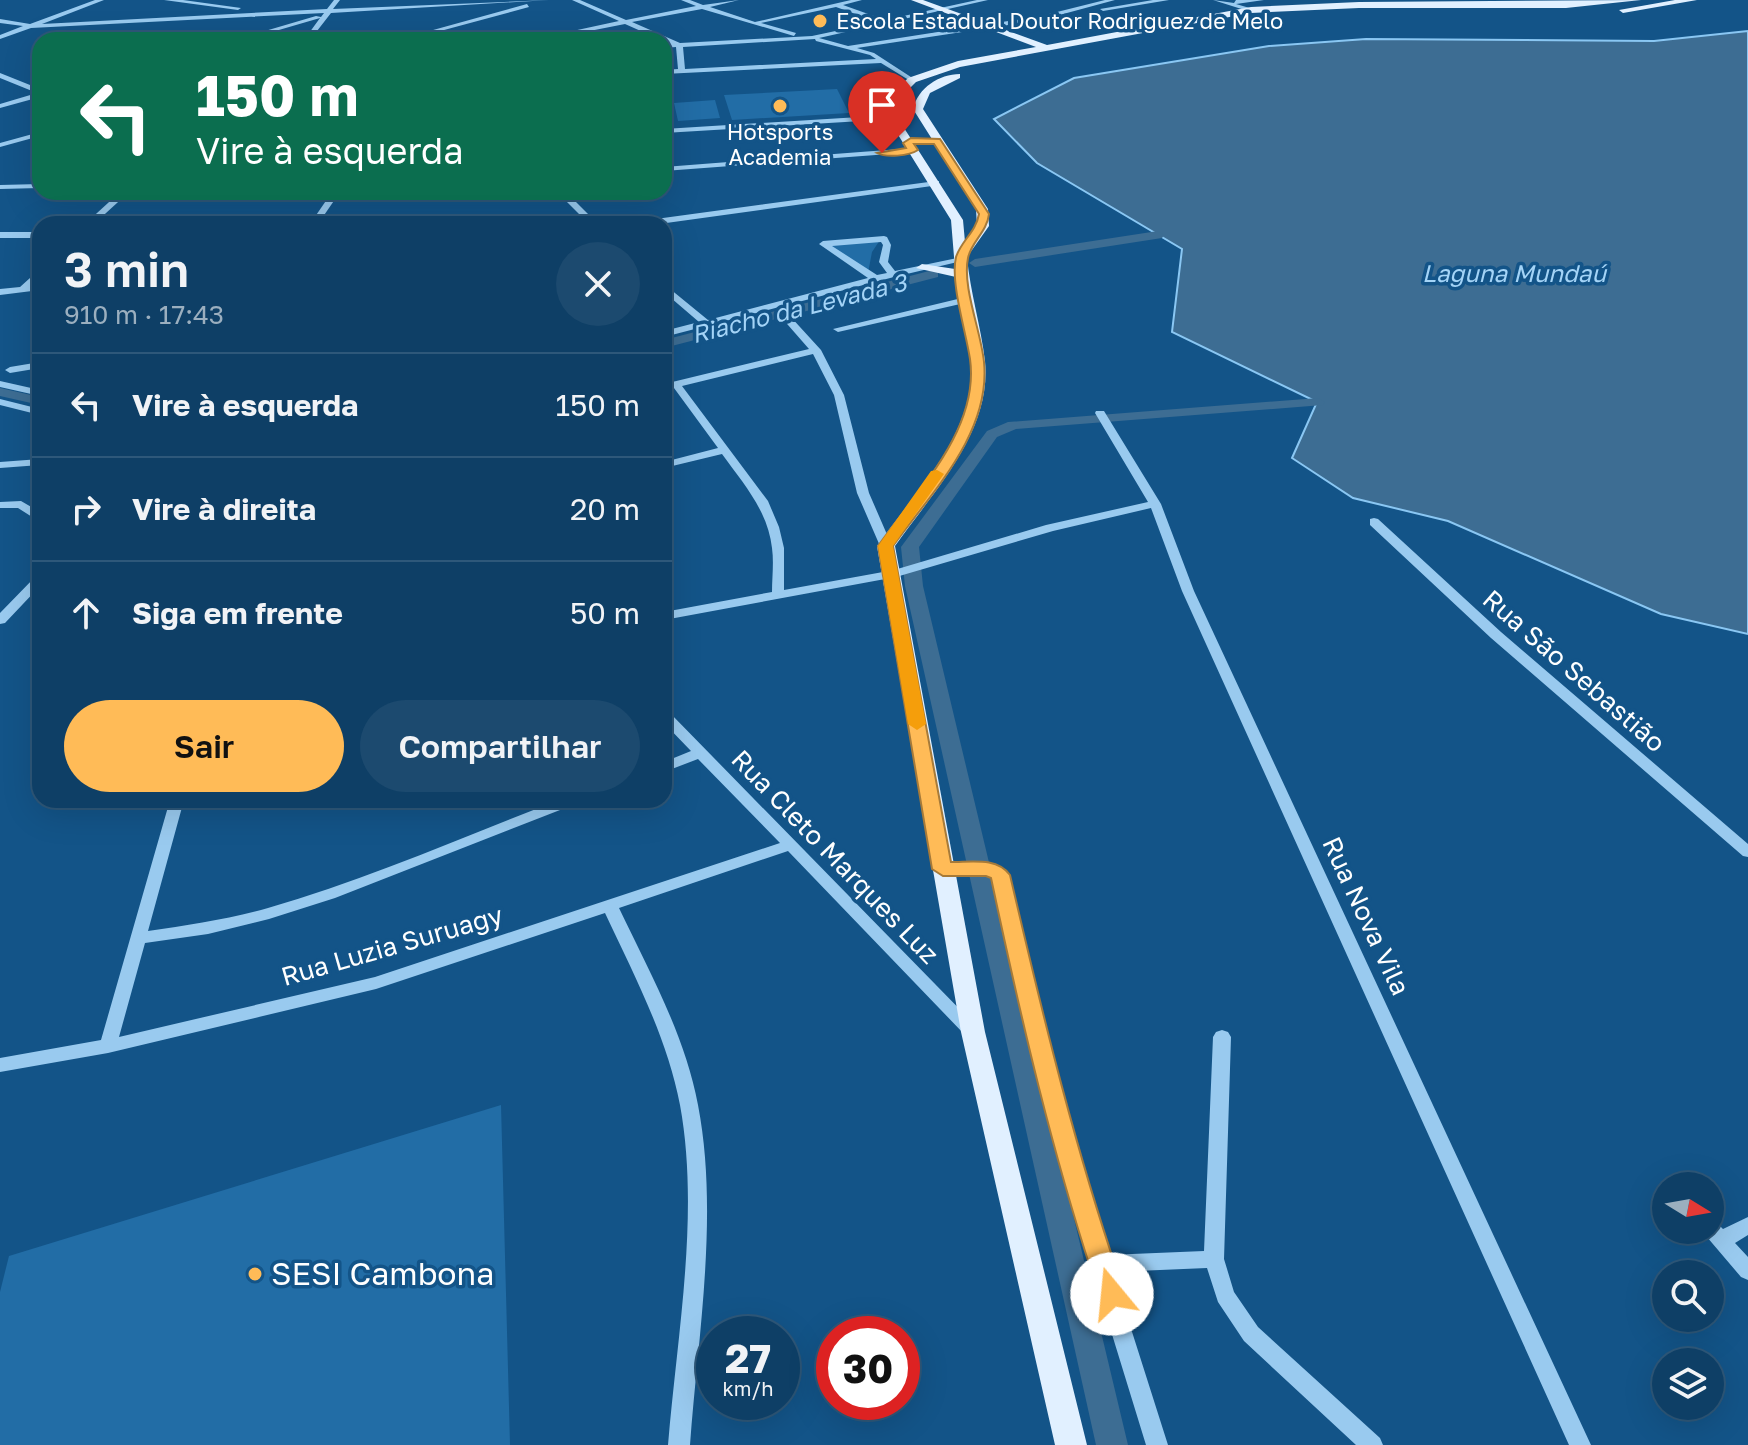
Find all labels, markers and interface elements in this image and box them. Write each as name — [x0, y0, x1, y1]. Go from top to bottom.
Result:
place label: Escola Estadual Doutor Rodriguez de Melo — [836, 7, 1283, 34]
marker: Escola Estadual Doutor Rodriguez de Melo — [811, 12, 829, 30]
text: 150 m — [196, 61, 358, 128]
icon: left — [64, 64, 168, 168]
pin — [848, 71, 916, 153]
icon: arrive — [860, 83, 904, 127]
marker: Hotsports Academia — [771, 97, 789, 115]
place label: Hotsports Academia — [727, 118, 833, 170]
text: Vire à esquerda — [196, 129, 464, 172]
text: 3 min — [64, 240, 189, 298]
button: close — [556, 242, 640, 326]
water label: Laguna Mundaú — [1422, 258, 1608, 288]
water label: Riacho da Levada 3 — [688, 266, 911, 348]
text: 910 m · 17:43 — [64, 299, 224, 330]
icon: left — [64, 383, 108, 427]
text: Vire à esquerda — [132, 387, 358, 423]
text: 150 m — [555, 387, 640, 423]
icon: right — [64, 487, 108, 531]
text: Vire à direita — [132, 491, 316, 527]
text: 20 m — [570, 491, 640, 527]
street label: Rua São Sebastião — [1477, 583, 1672, 758]
icon: ahead — [64, 591, 108, 635]
text: Siga em frente — [132, 595, 343, 631]
text: 50 m — [570, 595, 640, 631]
button: Sair — [64, 700, 344, 792]
button: Compartilhar — [360, 700, 640, 792]
street label: Rua Cleto Marques Luz — [725, 743, 945, 970]
street label: Rua Nova Vila — [1316, 832, 1417, 1000]
street label: Rua Luzia Suruagy — [278, 899, 507, 992]
north arrow — [1652, 1172, 1724, 1244]
map controls — [1652, 1172, 1724, 1420]
position arrow — [1070, 1252, 1154, 1336]
place label: SESI Cambona — [271, 1254, 494, 1292]
button: search — [1652, 1260, 1724, 1332]
marker: SESI Cambona — [246, 1265, 264, 1283]
speed limit sign: 30 — [816, 1316, 920, 1420]
text: 27 — [725, 1334, 771, 1382]
button: layers — [1652, 1348, 1724, 1420]
text: km/h — [723, 1376, 773, 1400]

